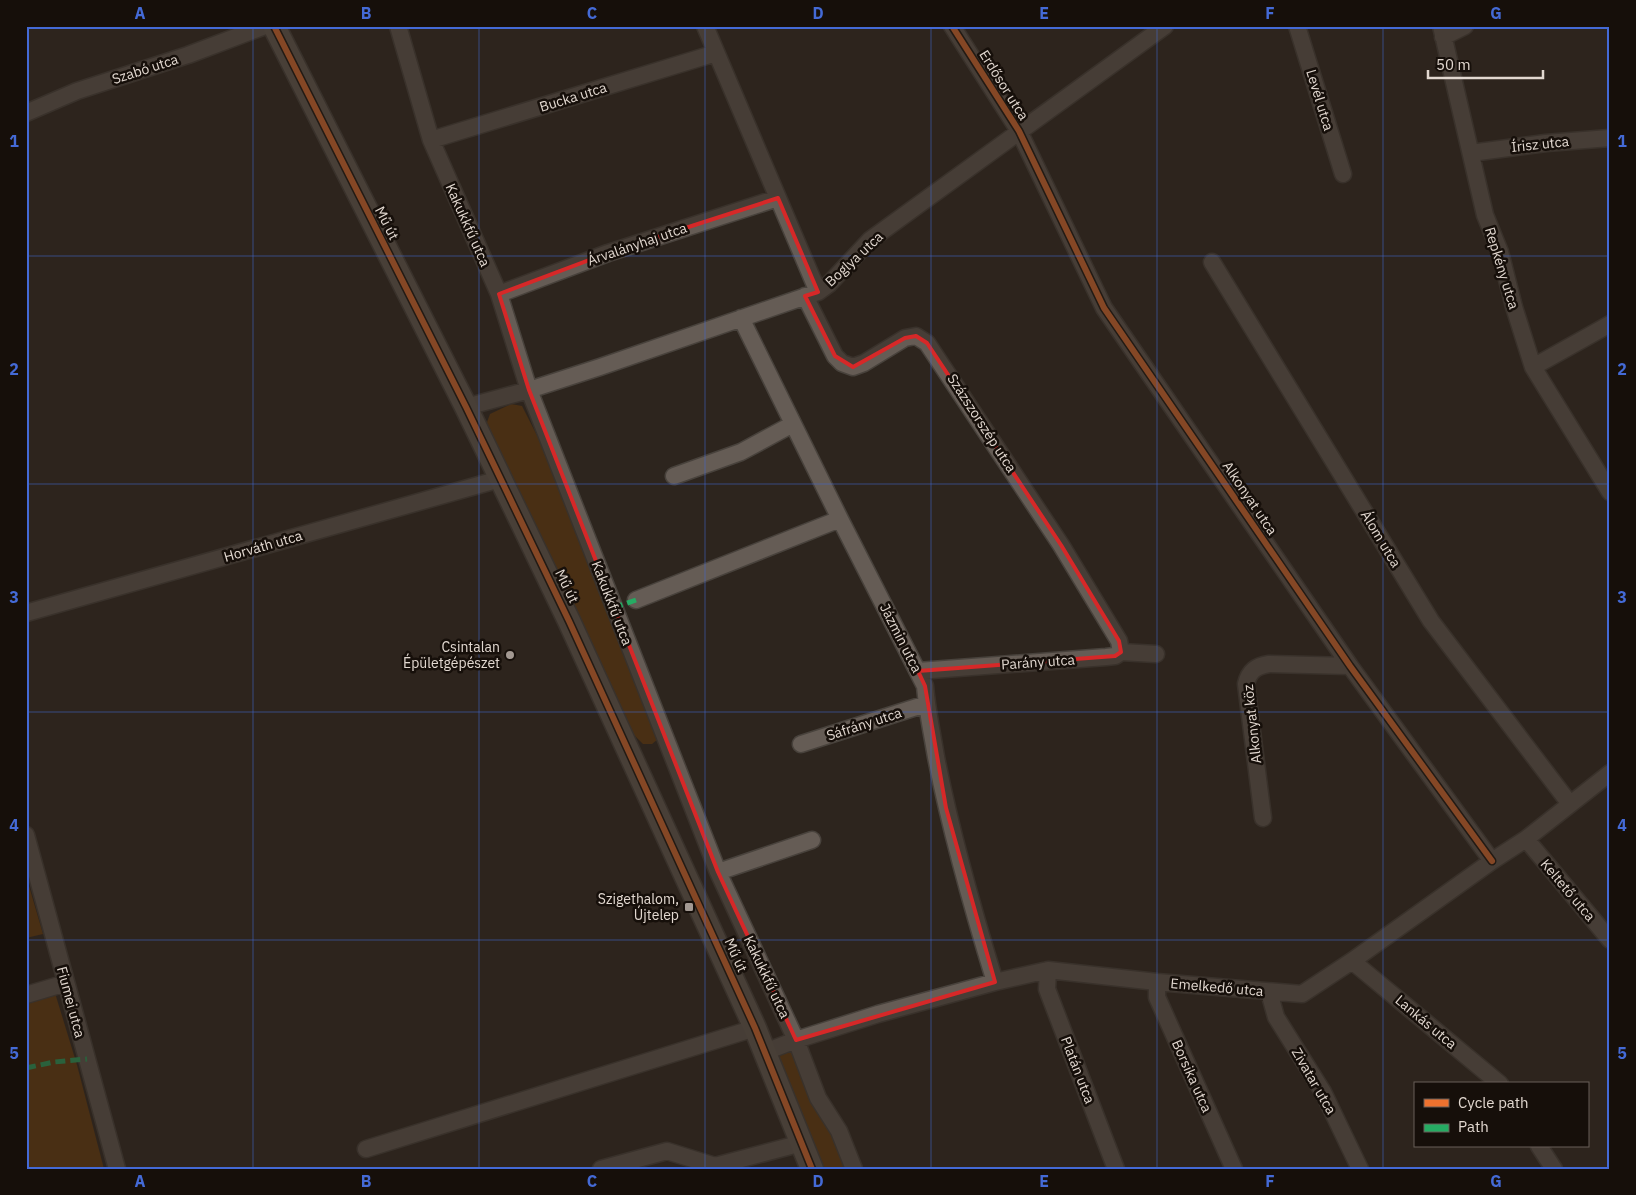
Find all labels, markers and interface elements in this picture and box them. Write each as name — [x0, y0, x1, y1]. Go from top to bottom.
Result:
text: A — [135, 3, 146, 23]
text: B — [361, 3, 372, 23]
text: C — [587, 3, 597, 23]
text: D — [812, 3, 824, 23]
text: E — [1039, 3, 1049, 23]
text: F — [1265, 3, 1275, 23]
text: G — [1490, 3, 1502, 23]
street label: Erdősor utca — [975, 46, 1033, 124]
scale bar — [1428, 48, 1544, 80]
street label: Szabó utca — [110, 50, 181, 88]
text: 50 m — [1436, 55, 1471, 74]
street label: Levél utca — [1302, 67, 1338, 133]
street label: Bucka utca — [537, 78, 609, 116]
text: 1 — [9, 131, 19, 151]
street label: Írisz utca — [1510, 131, 1570, 156]
text: 1 — [1617, 131, 1627, 151]
street label: Kakukkfű utca — [442, 181, 495, 270]
street label: Mű út — [371, 203, 403, 243]
street label: Árvalányhaj utca — [584, 217, 690, 269]
street label: Repkény utca — [1481, 225, 1523, 312]
street label: Boglya utca — [821, 227, 887, 290]
text: 2 — [9, 359, 19, 379]
text: 2 — [1617, 359, 1627, 379]
street label: Százszorszép utca — [943, 370, 1021, 476]
street label: Alkonyat utca — [1219, 458, 1282, 539]
street label: Álom utca — [1357, 507, 1406, 571]
street label: Horváth utca — [222, 526, 305, 566]
street label: Kakukkfű utca — [588, 558, 637, 648]
street label: Mű út — [551, 566, 583, 606]
text: 3 — [9, 587, 19, 607]
text: 3 — [1617, 587, 1627, 607]
street label: Jázmin utca — [876, 600, 926, 676]
place label: Csintalan Épületgépészet — [403, 638, 500, 672]
marker: Csintalan Épületgépészet — [504, 649, 516, 661]
street label: Parány utca — [1001, 650, 1076, 674]
street label: Alkonyat köz — [1239, 683, 1265, 764]
street label: Sáfrány utca — [824, 703, 904, 745]
text: 4 — [9, 815, 19, 835]
text: 4 — [1617, 815, 1627, 835]
street label: Keltető utca — [1537, 855, 1600, 925]
place label: Szigethalom, Újtelep — [598, 890, 679, 924]
marker: Szigethalom, Újtelep — [683, 901, 695, 913]
street label: Kakukkfű utca — [740, 933, 794, 1022]
street label: Mű út — [721, 935, 751, 975]
street label: Fiumei utca — [53, 964, 89, 1040]
street label: Emelkedő utca — [1170, 974, 1265, 1000]
street label: Lankás utca — [1392, 991, 1461, 1053]
street label: Platán utca — [1057, 1034, 1099, 1107]
street label: Borsika utca — [1168, 1037, 1216, 1116]
text: 5 — [9, 1043, 19, 1063]
text: 5 — [1617, 1043, 1627, 1063]
street label: Zivatar utca — [1288, 1044, 1341, 1118]
legend — [1414, 1082, 1588, 1148]
text: Cycle path — [1458, 1093, 1529, 1112]
text: Path — [1458, 1117, 1489, 1136]
text: A — [135, 1171, 146, 1191]
text: B — [361, 1171, 372, 1191]
text: C — [587, 1171, 597, 1191]
text: D — [812, 1171, 824, 1191]
text: E — [1039, 1171, 1049, 1191]
text: F — [1265, 1171, 1275, 1191]
text: G — [1490, 1171, 1502, 1191]

